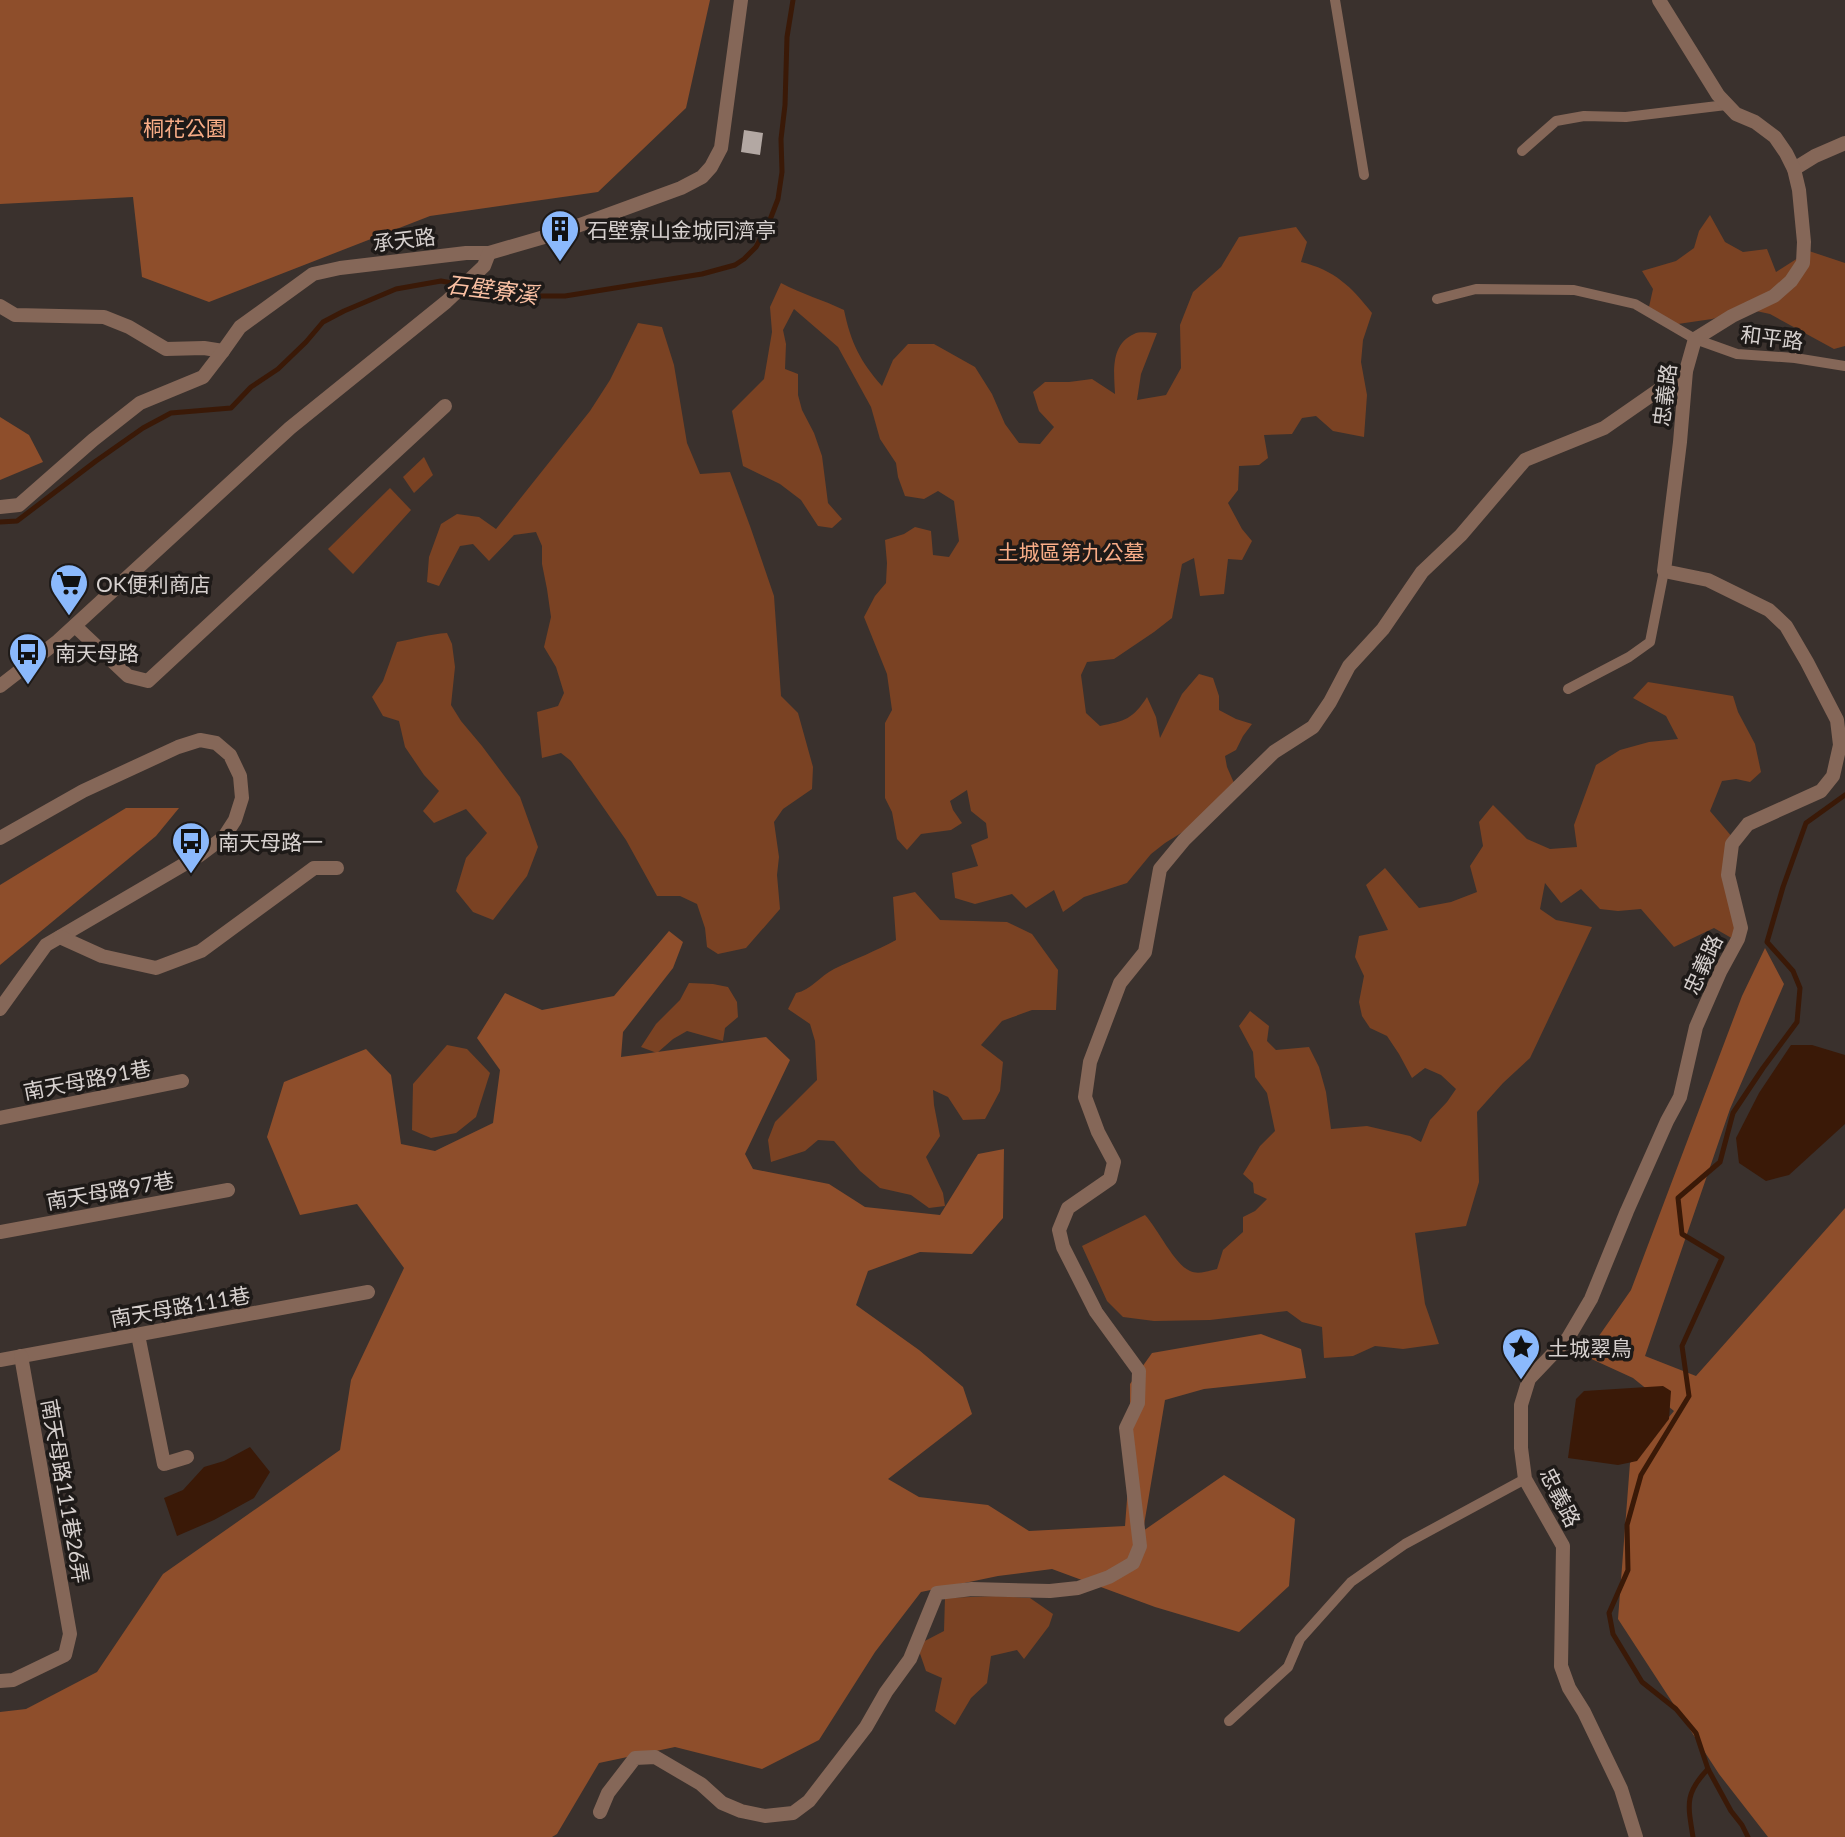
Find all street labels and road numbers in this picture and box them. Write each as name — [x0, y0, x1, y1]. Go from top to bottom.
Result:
street label: 承天路 — [371, 223, 437, 255]
street label: 和平路 — [1739, 321, 1805, 353]
street label: 忠義路 — [1648, 362, 1680, 428]
street label: 忠義路 — [1677, 930, 1727, 998]
street label: 南天母路91巷 — [21, 1054, 153, 1104]
street label: 南天母路97巷 — [44, 1166, 176, 1214]
street label: 南天母路111巷 — [108, 1281, 252, 1331]
street label: 南天母路111巷26弄 — [37, 1397, 95, 1585]
street label: 忠義路 — [1536, 1463, 1586, 1531]

